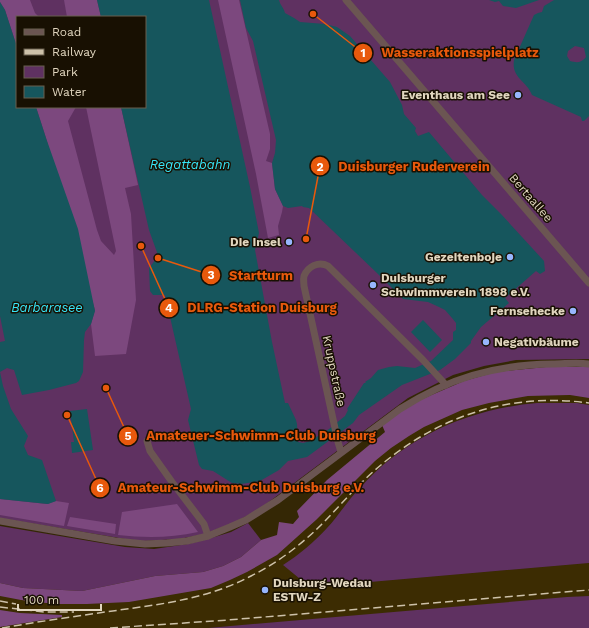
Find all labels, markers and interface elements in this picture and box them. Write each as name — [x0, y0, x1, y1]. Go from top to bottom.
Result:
legend — [16, 16, 146, 108]
text: Road — [52, 25, 81, 39]
callout: Wasseraktionsspielplatz — [353, 40, 547, 65]
text: Railway — [52, 45, 97, 59]
text: Wasseraktionsspielplatz — [381, 45, 539, 60]
text: 1 — [360, 46, 366, 60]
text: Park — [52, 65, 78, 79]
text: Water — [52, 85, 87, 99]
place label: Eventhaus am See — [401, 88, 510, 102]
marker: Eventhaus am See — [513, 90, 523, 100]
callout: Duisburger Ruderverein — [310, 154, 498, 179]
water label: Regattabahn — [150, 157, 231, 172]
text: Duisburger Ruderverein — [338, 159, 490, 174]
text: 2 — [316, 160, 324, 174]
street label: Bertaallee — [506, 171, 556, 225]
place label: Die Insel — [230, 235, 281, 249]
marker: Die Insel — [284, 237, 294, 247]
place label: Gezeitenboje — [425, 250, 502, 264]
marker: Gezeitenboje — [505, 252, 515, 262]
callout: Startturm — [201, 263, 301, 288]
text: 3 — [207, 268, 215, 282]
text: Startturm — [229, 268, 293, 283]
place label: Duisburger Schwimmverein 1898 e.V. — [381, 271, 530, 299]
marker: Duisburger Schwimmverein 1898 e.V. — [368, 280, 378, 290]
callout: DLRG-Station Duisburg — [159, 295, 345, 320]
water label: Barbarasee — [11, 300, 83, 315]
text: DLRG-Station Duisburg — [187, 300, 337, 315]
text: 4 — [165, 301, 173, 315]
place label: Fernsehecke — [490, 304, 565, 318]
marker: Fernsehecke — [568, 306, 578, 316]
street label: Kruppstraße — [320, 334, 348, 408]
place label: Negativbäume — [494, 335, 579, 349]
marker: Negativbäume — [481, 337, 491, 347]
callout: Amateuer-Schwimm-Club Duisburg — [118, 423, 384, 448]
text: Amateuer-Schwimm-Club Duisburg — [146, 428, 376, 443]
text: 5 — [125, 429, 132, 443]
callout: Amateur-Schwimm-Club Duisburg e.V. — [90, 475, 373, 500]
text: Amateur-Schwimm-Club Duisburg e.V. — [118, 480, 364, 495]
text: 6 — [96, 481, 104, 495]
place label: Duisburg-Wedau ESTW-Z — [273, 576, 371, 604]
marker: Duisburg-Wedau ESTW-Z — [260, 585, 270, 595]
scale bar — [18, 586, 101, 612]
text: 100 m — [24, 593, 59, 607]

